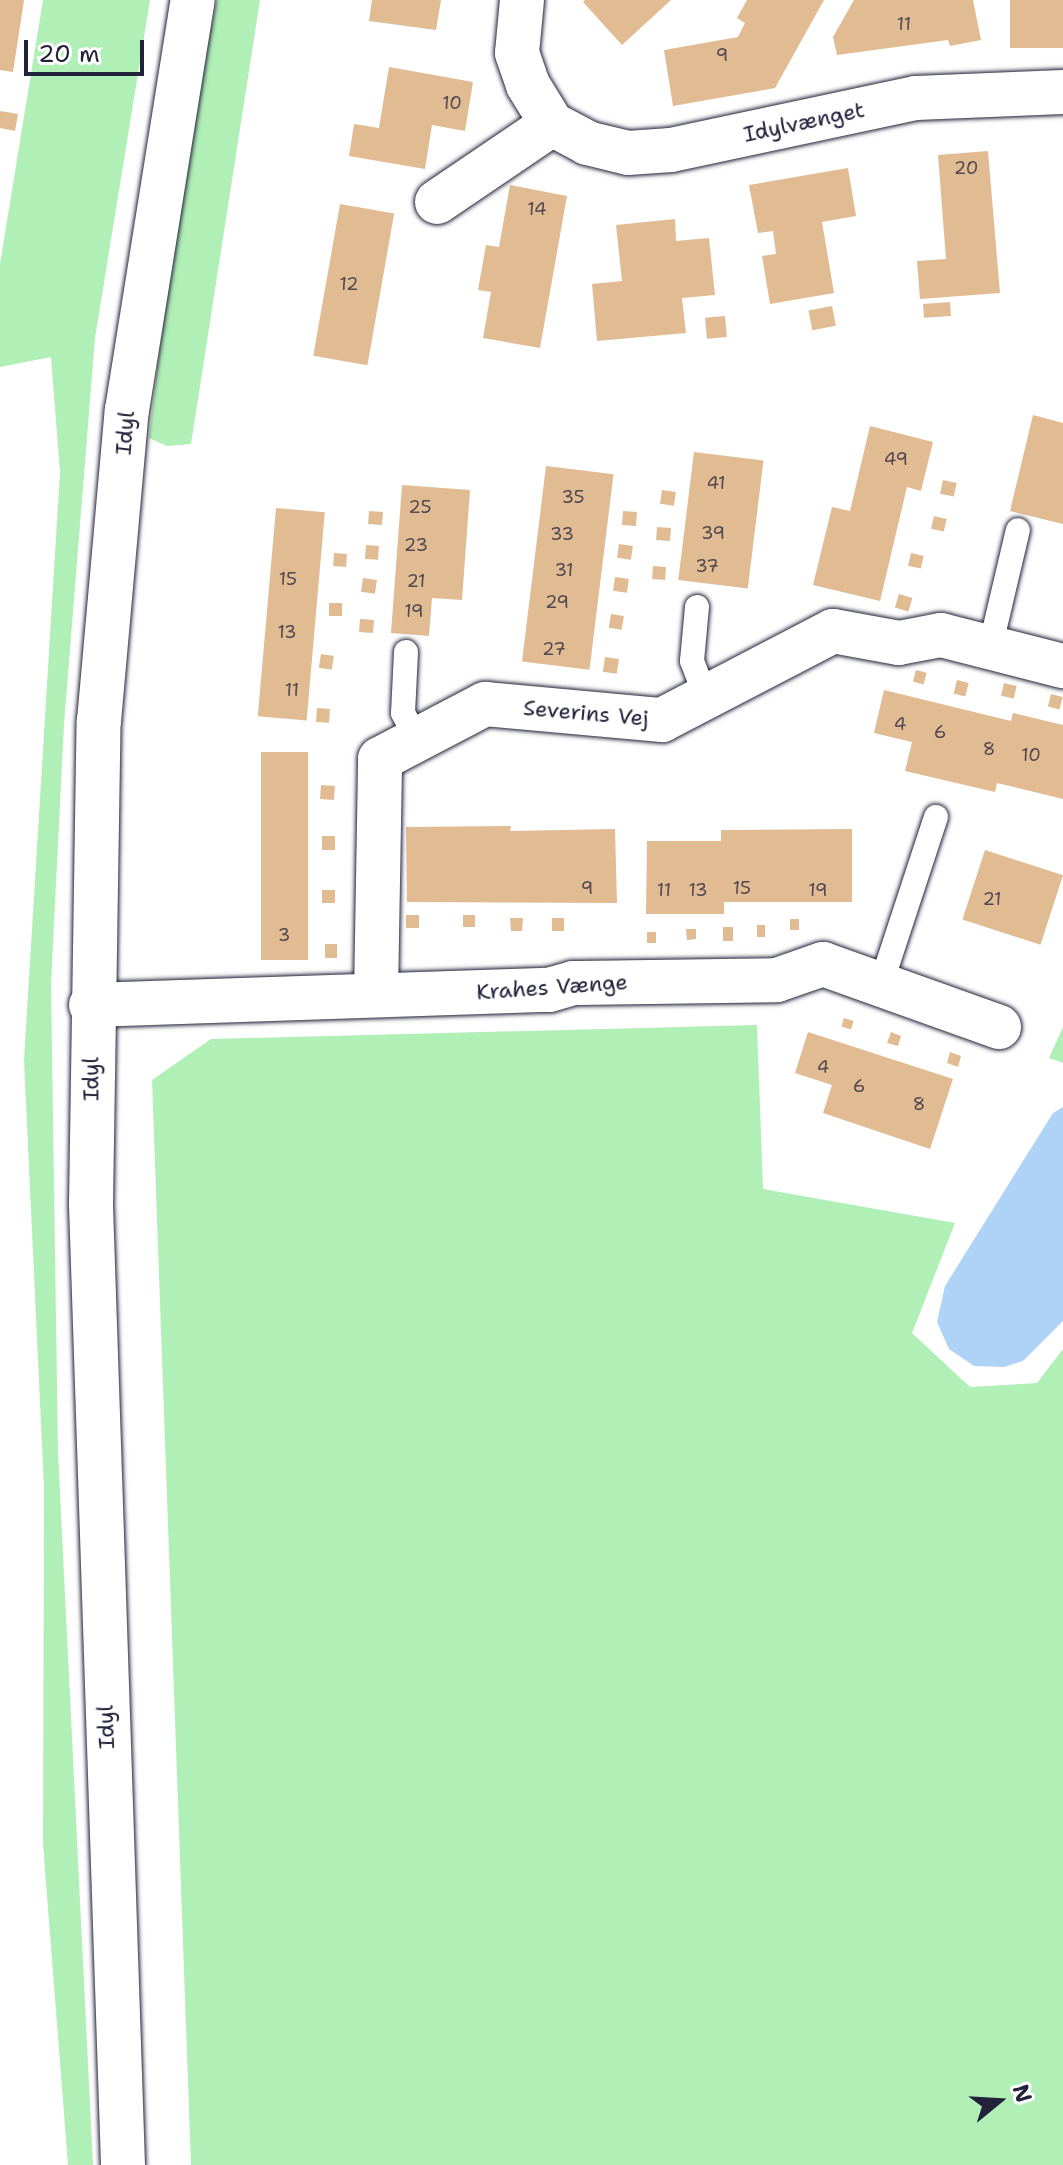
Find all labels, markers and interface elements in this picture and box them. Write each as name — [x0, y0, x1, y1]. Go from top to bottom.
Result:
house number: 11 — [897, 13, 911, 35]
scale bar — [28, 24, 148, 74]
text: 20 m — [38, 38, 100, 70]
house number: 9 — [716, 44, 728, 66]
house number: 10 — [442, 92, 462, 114]
street label: Idylvænget — [741, 96, 867, 148]
house number: 20 — [954, 157, 978, 179]
house number: 14 — [527, 198, 547, 220]
house number: 12 — [339, 273, 359, 295]
street label: Idyl — [110, 410, 140, 456]
house number: 49 — [884, 448, 908, 470]
house number: 41 — [706, 472, 726, 494]
house number: 35 — [561, 486, 585, 508]
house number: 25 — [408, 496, 432, 518]
house number: 39 — [701, 522, 725, 544]
house number: 33 — [550, 523, 574, 545]
house number: 23 — [404, 534, 428, 556]
house number: 37 — [695, 555, 719, 577]
house number: 31 — [554, 559, 574, 581]
house number: 15 — [279, 568, 297, 590]
house number: 21 — [406, 570, 426, 592]
house number: 29 — [545, 591, 569, 613]
house number: 19 — [404, 600, 424, 622]
house number: 13 — [277, 621, 297, 643]
house number: 27 — [542, 638, 566, 660]
house number: 11 — [285, 679, 299, 701]
street label: Severins Vej — [522, 694, 650, 732]
house number: 4 — [894, 713, 906, 735]
house number: 6 — [934, 721, 946, 743]
house number: 8 — [983, 738, 995, 760]
house number: 10 — [1021, 744, 1041, 766]
house number: 9 — [581, 877, 593, 899]
house number: 15 — [733, 877, 751, 899]
house number: 11 — [657, 879, 671, 901]
house number: 13 — [688, 879, 708, 901]
house number: 19 — [808, 879, 828, 901]
house number: 21 — [982, 888, 1002, 910]
house number: 3 — [278, 924, 290, 946]
street label: Krahes Vænge — [475, 969, 629, 1005]
house number: 4 — [817, 1056, 829, 1078]
street label: Idyl — [78, 1057, 104, 1101]
house number: 6 — [853, 1075, 865, 1097]
house number: 8 — [913, 1093, 925, 1115]
street label: Idyl — [92, 1704, 120, 1750]
north arrow — [959, 2061, 1039, 2141]
text: N — [1006, 2081, 1039, 2106]

